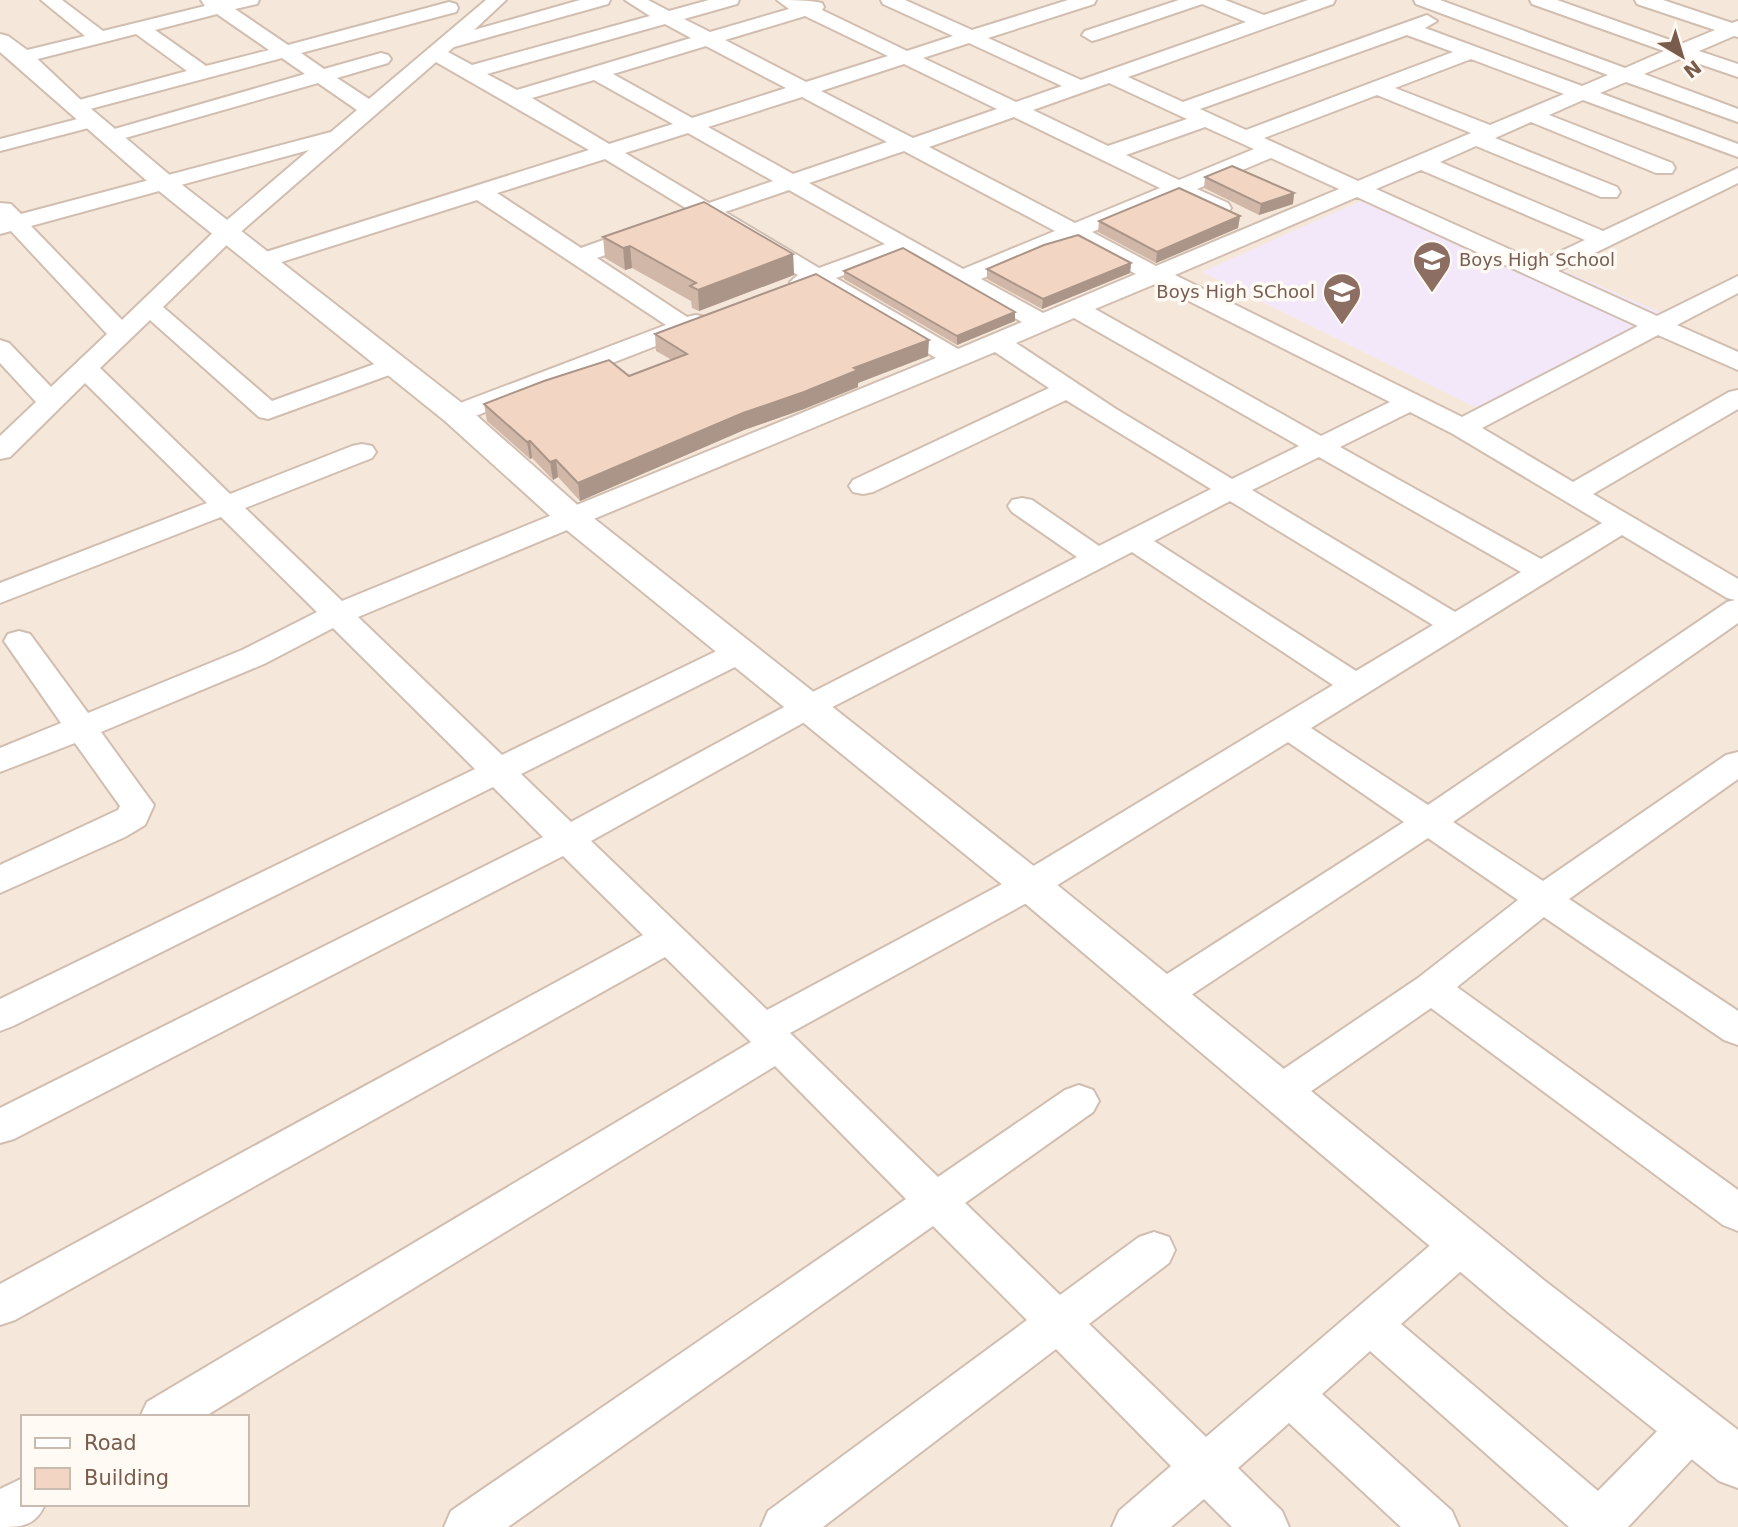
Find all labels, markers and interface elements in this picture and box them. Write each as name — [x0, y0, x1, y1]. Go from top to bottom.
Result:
north arrow — [1647, 21, 1717, 91]
text: N — [1679, 56, 1706, 83]
school or university icon: Boys High School — [1411, 239, 1453, 294]
place label: Boys High School — [1459, 249, 1615, 270]
school or university icon: Boys High SChool — [1321, 271, 1363, 326]
place label: Boys High SChool — [1156, 281, 1315, 302]
legend — [21, 1415, 248, 1506]
text: Road — [84, 1431, 137, 1455]
text: Building — [84, 1466, 169, 1490]

